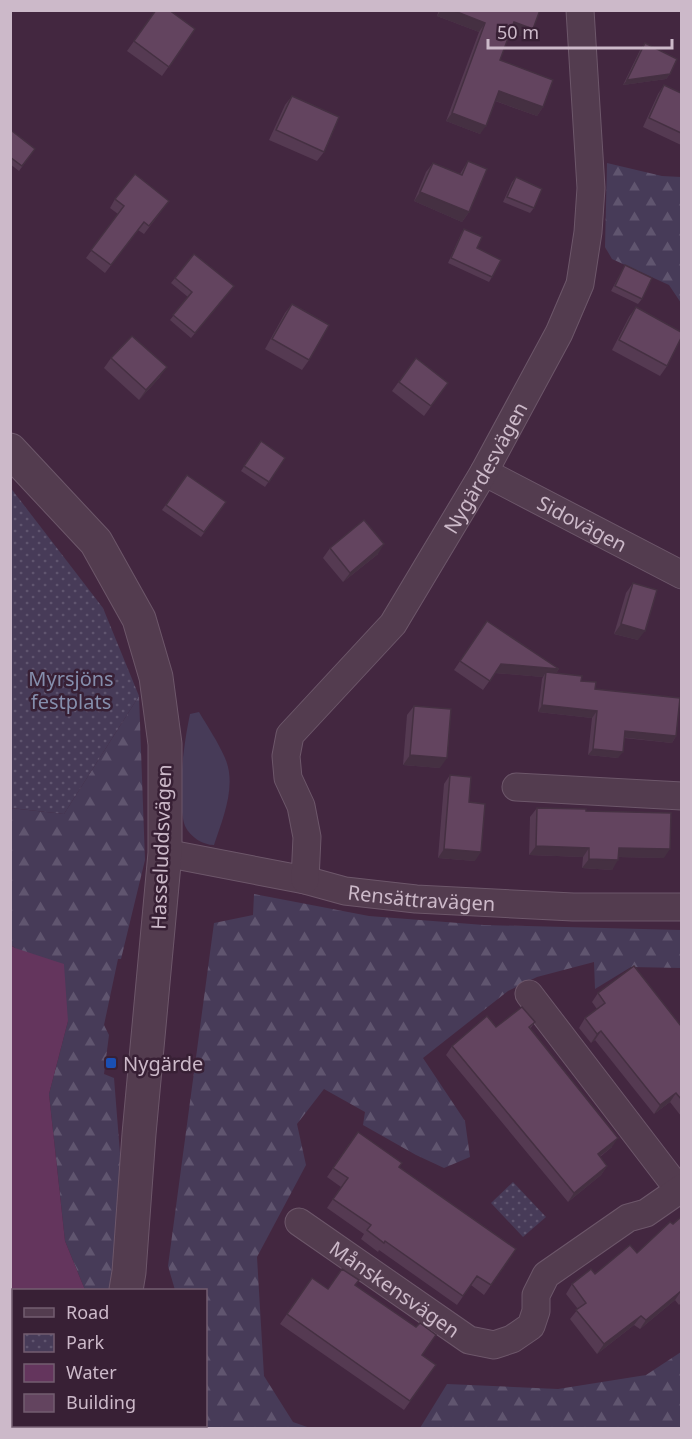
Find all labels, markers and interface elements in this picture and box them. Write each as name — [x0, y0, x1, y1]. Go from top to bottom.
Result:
scale bar — [488, 12, 672, 50]
text: 50 m — [497, 20, 539, 44]
street label: Nygärdesvägen — [437, 397, 533, 538]
street label: Sidovägen — [533, 489, 632, 558]
park label: Myrsjöns festplats — [28, 665, 114, 715]
street label: Hasseluddsvägen — [145, 764, 177, 930]
street label: Rensättravägen — [346, 878, 496, 917]
place label: Nygärde — [123, 1050, 203, 1077]
marker: Nygärde — [104, 1056, 118, 1070]
street label: Månskensvägen — [325, 1234, 466, 1343]
legend — [12, 1289, 207, 1427]
text: Road — [66, 1300, 109, 1324]
text: Park — [66, 1330, 104, 1354]
text: Water — [66, 1360, 117, 1384]
text: Building — [66, 1390, 136, 1414]

